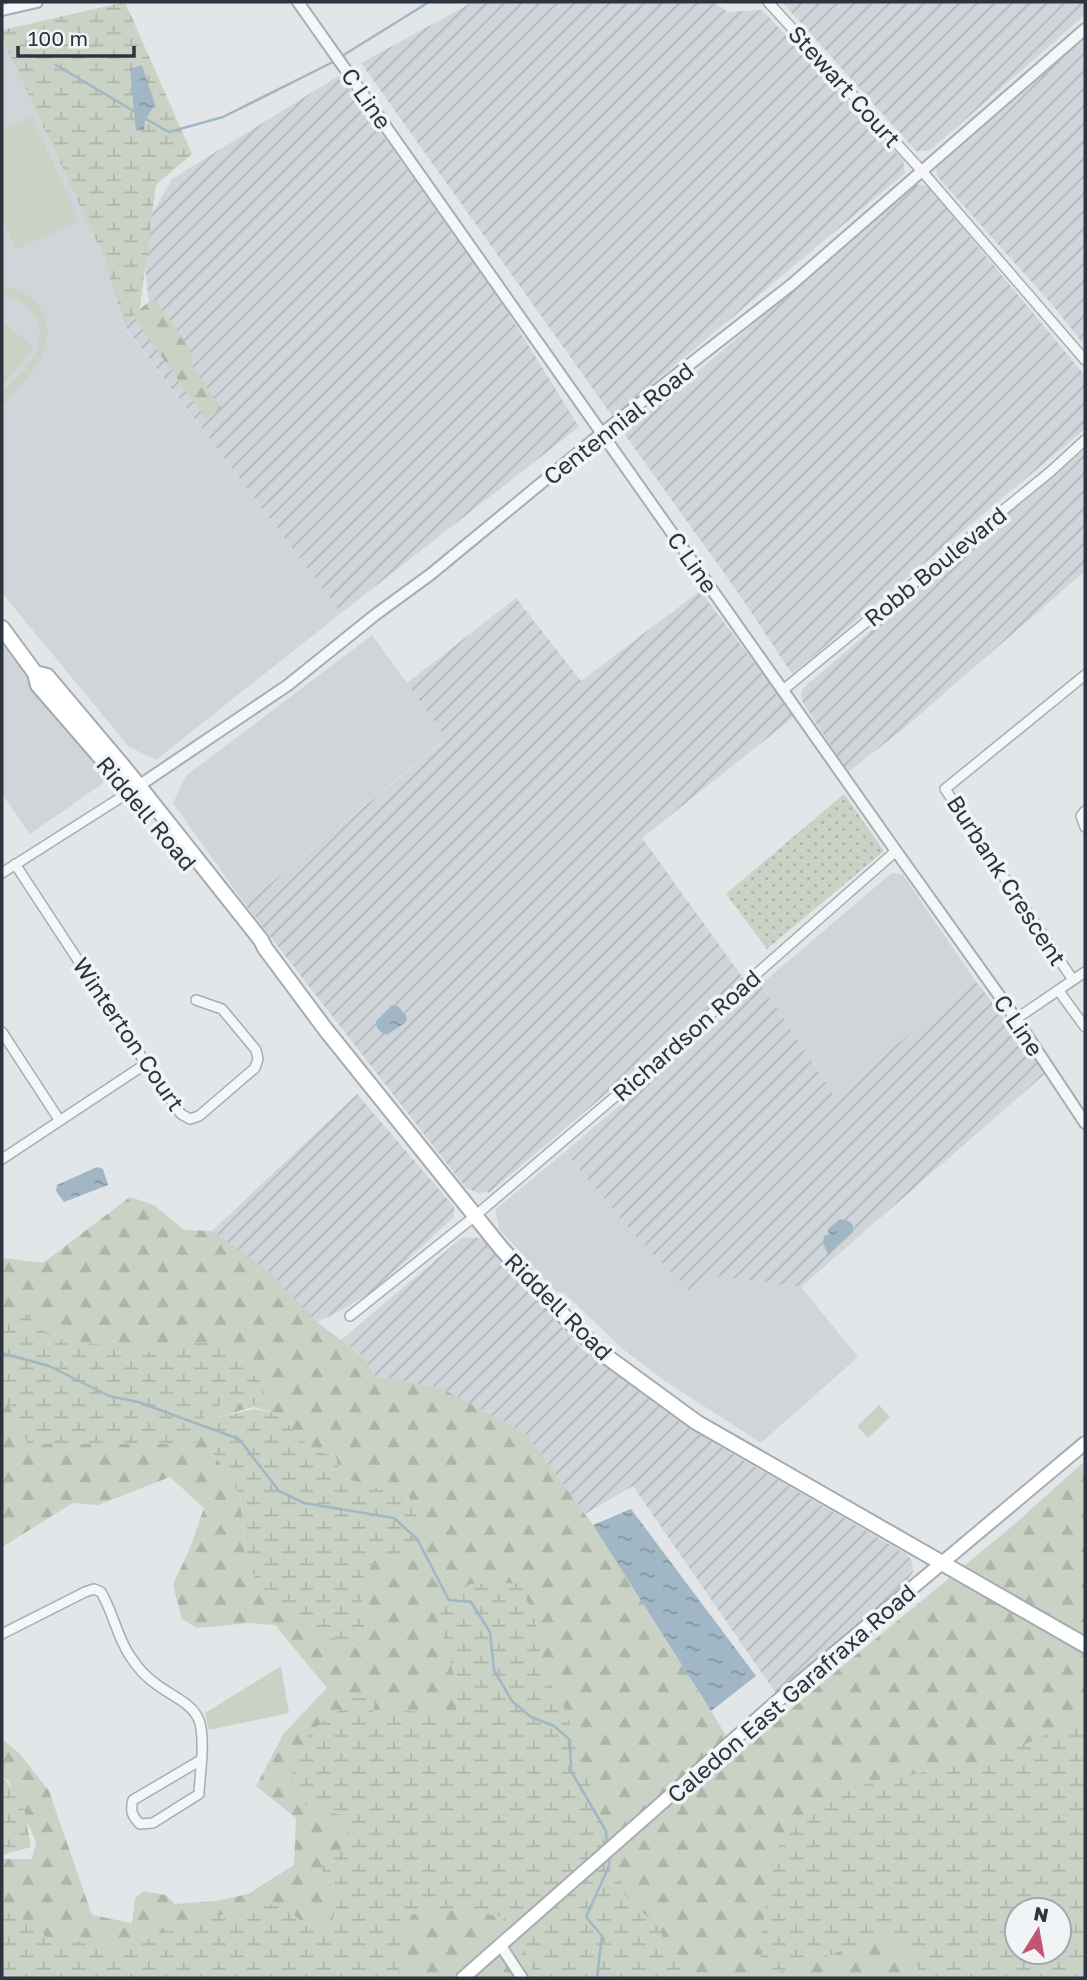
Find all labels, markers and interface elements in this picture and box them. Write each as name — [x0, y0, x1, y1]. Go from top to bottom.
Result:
scale bar — [18, 14, 133, 58]
street label: Stewart Court — [783, 19, 907, 153]
text: 100 m — [28, 25, 88, 51]
street label: C Line — [336, 62, 398, 134]
street label: Centennial Road — [538, 356, 698, 490]
street label: Robb Boulevard — [858, 500, 1012, 632]
street label: C Line — [662, 526, 724, 598]
street label: Riddell Road — [91, 750, 203, 876]
street label: Burbank Crescent — [942, 790, 1072, 970]
street label: Winterton Court — [67, 952, 191, 1116]
street label: Richardson Road — [606, 963, 766, 1107]
street label: C Line — [988, 989, 1050, 1061]
street label: Riddell Road — [500, 1247, 618, 1365]
street label: Caledon East Garafraxa Road — [661, 1578, 921, 1808]
north arrow — [1003, 1896, 1073, 1966]
text: N — [1032, 1901, 1051, 1926]

